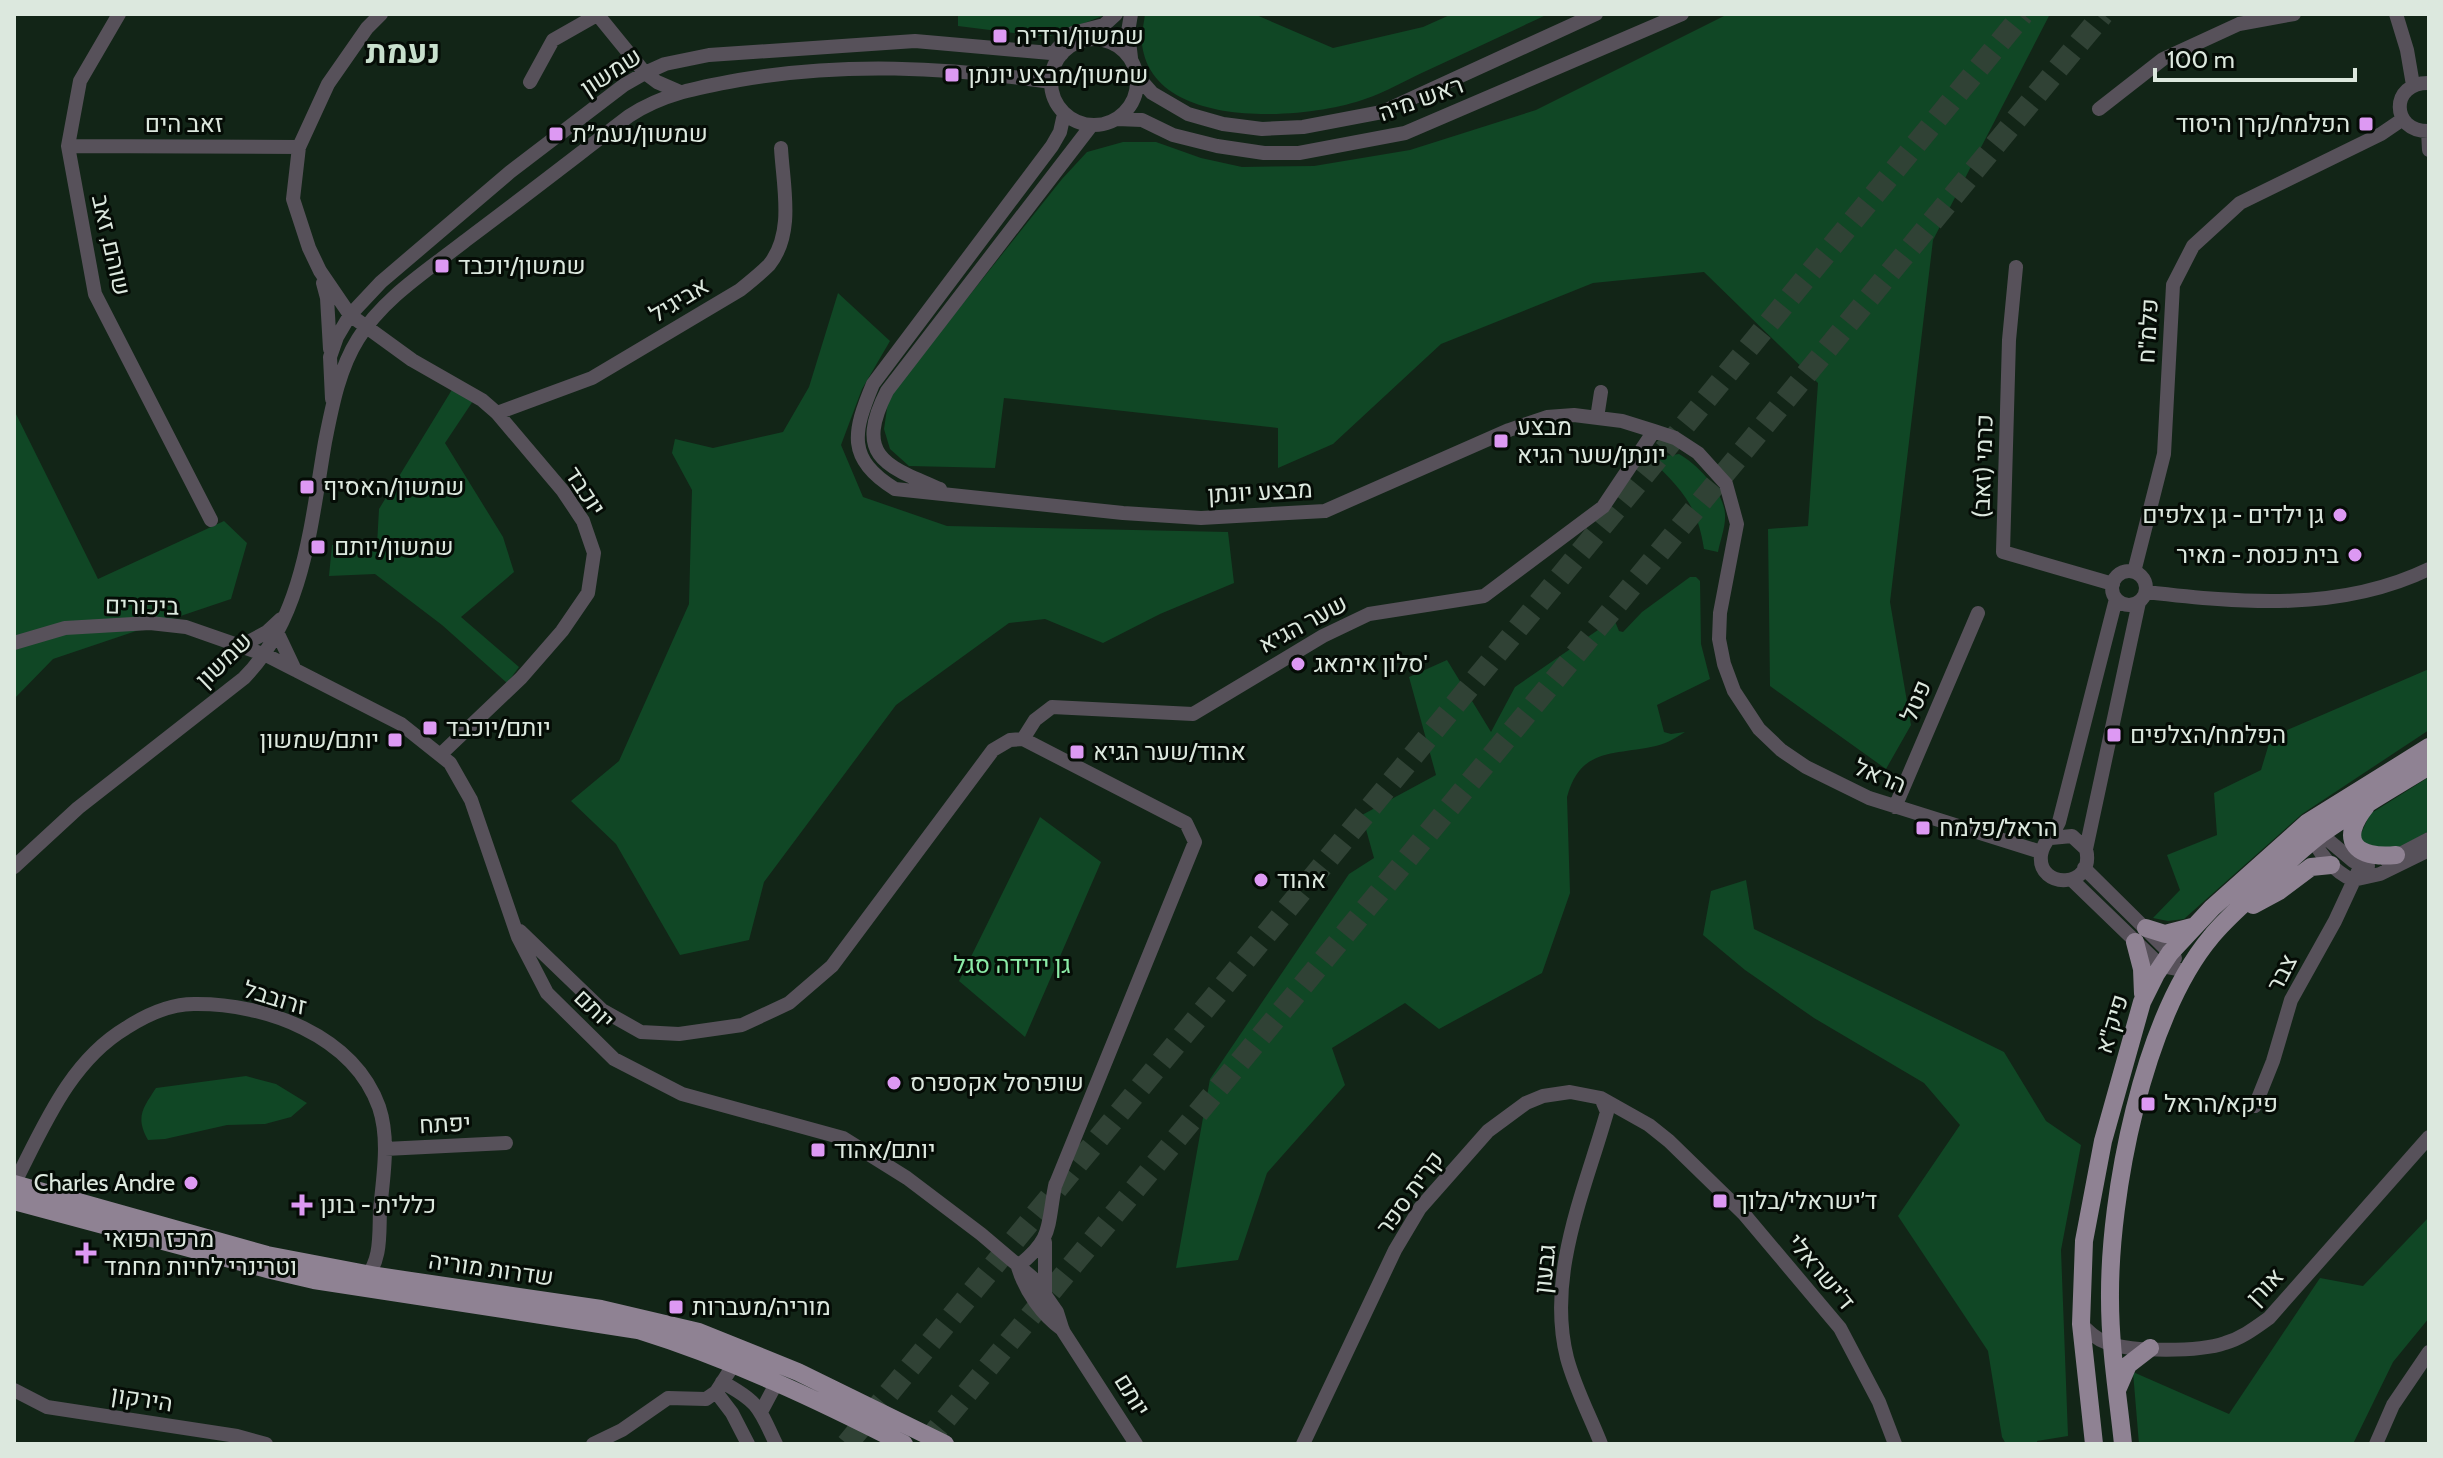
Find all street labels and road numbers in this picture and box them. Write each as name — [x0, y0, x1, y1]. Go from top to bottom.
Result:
street label: שמשון — [575, 41, 647, 102]
street label: ראש מיה — [1374, 70, 1467, 127]
street label: זאב הים — [145, 109, 223, 138]
street label: שוהם, זאב — [86, 192, 137, 298]
street label: אביגיל — [644, 271, 714, 329]
street label: פלמ"ח — [2131, 298, 2164, 364]
street label: כרמי (זאב) — [1966, 413, 1999, 519]
street label: יוכבד — [559, 461, 612, 521]
street label: מבצע יונתן — [1207, 474, 1313, 509]
street label: שער הגיא — [1254, 588, 1352, 659]
street label: ביכורים — [105, 590, 180, 621]
street label: שמשון — [189, 626, 258, 693]
street label: פטל — [1894, 676, 1937, 726]
street label: הראל — [1850, 752, 1910, 799]
street label: צבר — [2260, 949, 2303, 996]
street label: זרובבל — [240, 974, 310, 1021]
street label: יותם — [568, 983, 620, 1035]
street label: פיק"א — [2089, 991, 2134, 1057]
street label: יפתח — [418, 1108, 472, 1139]
street label: קרית ספר — [1370, 1145, 1450, 1240]
street label: ד'ישראלי — [1781, 1228, 1861, 1315]
street label: גבעון — [1527, 1243, 1562, 1295]
street label: שדרות מוריה — [427, 1245, 556, 1292]
street label: אורן — [2240, 1262, 2289, 1312]
street label: יותם — [1108, 1368, 1157, 1421]
street label: הירקון — [109, 1379, 175, 1418]

